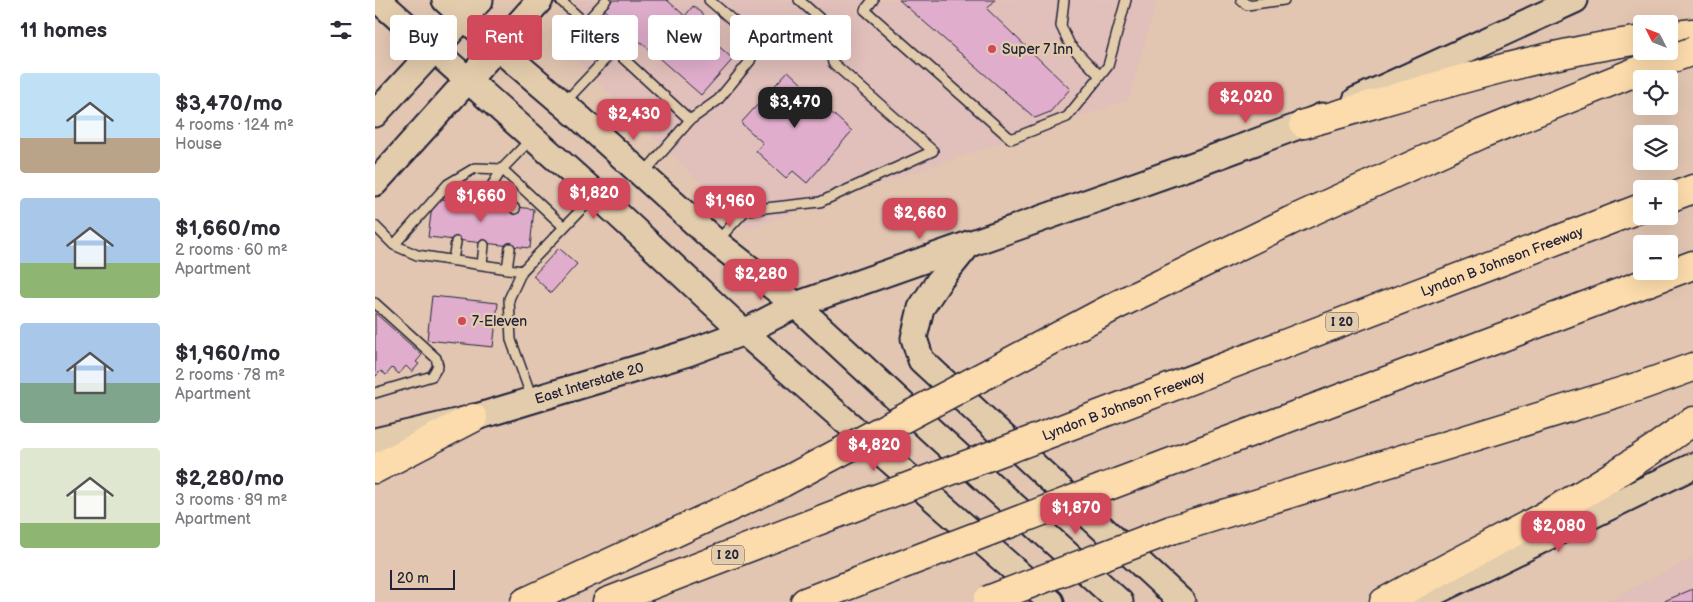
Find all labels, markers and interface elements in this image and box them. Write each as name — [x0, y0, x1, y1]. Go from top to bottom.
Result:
chip: Buy — [390, 15, 457, 60]
chip: Rent — [467, 15, 542, 60]
chip: Filters — [552, 15, 638, 60]
chip: New — [648, 15, 720, 60]
chip: Apartment — [730, 15, 851, 60]
north arrow — [1633, 15, 1677, 60]
map controls — [1633, 15, 1678, 280]
icon: filters — [327, 16, 355, 44]
text: 11 homes — [20, 18, 107, 43]
place label: Super 7 Inn — [1002, 41, 1073, 58]
marker: Super 7 Inn — [986, 43, 998, 55]
button: locate — [1633, 70, 1678, 115]
pin: $2,020 — [1205, 82, 1287, 124]
pin: $3,470 — [754, 86, 836, 129]
text: $2,020 — [1220, 88, 1272, 107]
text: $3,470/mo — [175, 91, 283, 116]
icon: home — [60, 93, 120, 153]
text: $3,470 — [769, 93, 821, 112]
pin: $2,430 — [593, 98, 675, 141]
text: $2,430 — [608, 105, 660, 124]
text: 4 rooms · 124 m² — [175, 116, 294, 135]
button: layers — [1633, 125, 1678, 170]
text: House — [175, 135, 222, 154]
pin: $1,820 — [553, 178, 635, 220]
pin: $1,660 — [440, 180, 522, 223]
button: + — [1633, 180, 1678, 225]
text: $1,820 — [569, 184, 619, 203]
pin: $1,960 — [689, 186, 771, 228]
text: $1,660 — [456, 187, 506, 206]
text: $1,960 — [705, 192, 755, 211]
pin: $2,660 — [879, 198, 961, 240]
text: $2,660 — [893, 204, 947, 223]
text: $1,660/mo — [175, 216, 281, 241]
icon: home — [60, 218, 120, 278]
street label: Lyndon B Johnson Freeway — [1418, 223, 1586, 300]
button: − — [1633, 235, 1678, 280]
text: 2 rooms · 60 m² — [175, 241, 288, 260]
pin: $2,280 — [720, 258, 802, 301]
text: Apartment — [175, 260, 251, 279]
text: $2,280 — [735, 265, 787, 284]
place label: 7-Eleven — [472, 313, 527, 330]
road number: I 20 — [1326, 313, 1358, 332]
marker: 7-Eleven — [456, 315, 468, 327]
text: $1,960/mo — [175, 341, 280, 366]
icon: home — [60, 343, 120, 403]
street label: East Interstate 20 — [533, 359, 646, 408]
text: 2 rooms · 78 m² — [175, 366, 285, 385]
street label: Lyndon B Johnson Freeway — [1040, 367, 1208, 445]
text: Apartment — [175, 385, 251, 404]
pin: $4,820 — [833, 430, 915, 472]
text: $4,820 — [848, 436, 900, 455]
text: $2,280/mo — [175, 466, 284, 491]
icon: home — [60, 468, 120, 528]
text: 3 rooms · 89 m² — [175, 491, 287, 510]
pin: $1,870 — [1035, 492, 1117, 535]
text: $1,870 — [1051, 499, 1101, 518]
text: Apartment — [175, 510, 251, 529]
pin: $2,080 — [1518, 510, 1600, 553]
text: $2,080 — [1532, 517, 1586, 536]
road number: I 20 — [712, 546, 744, 564]
scale bar — [390, 567, 455, 590]
text: 20 m — [397, 570, 429, 587]

